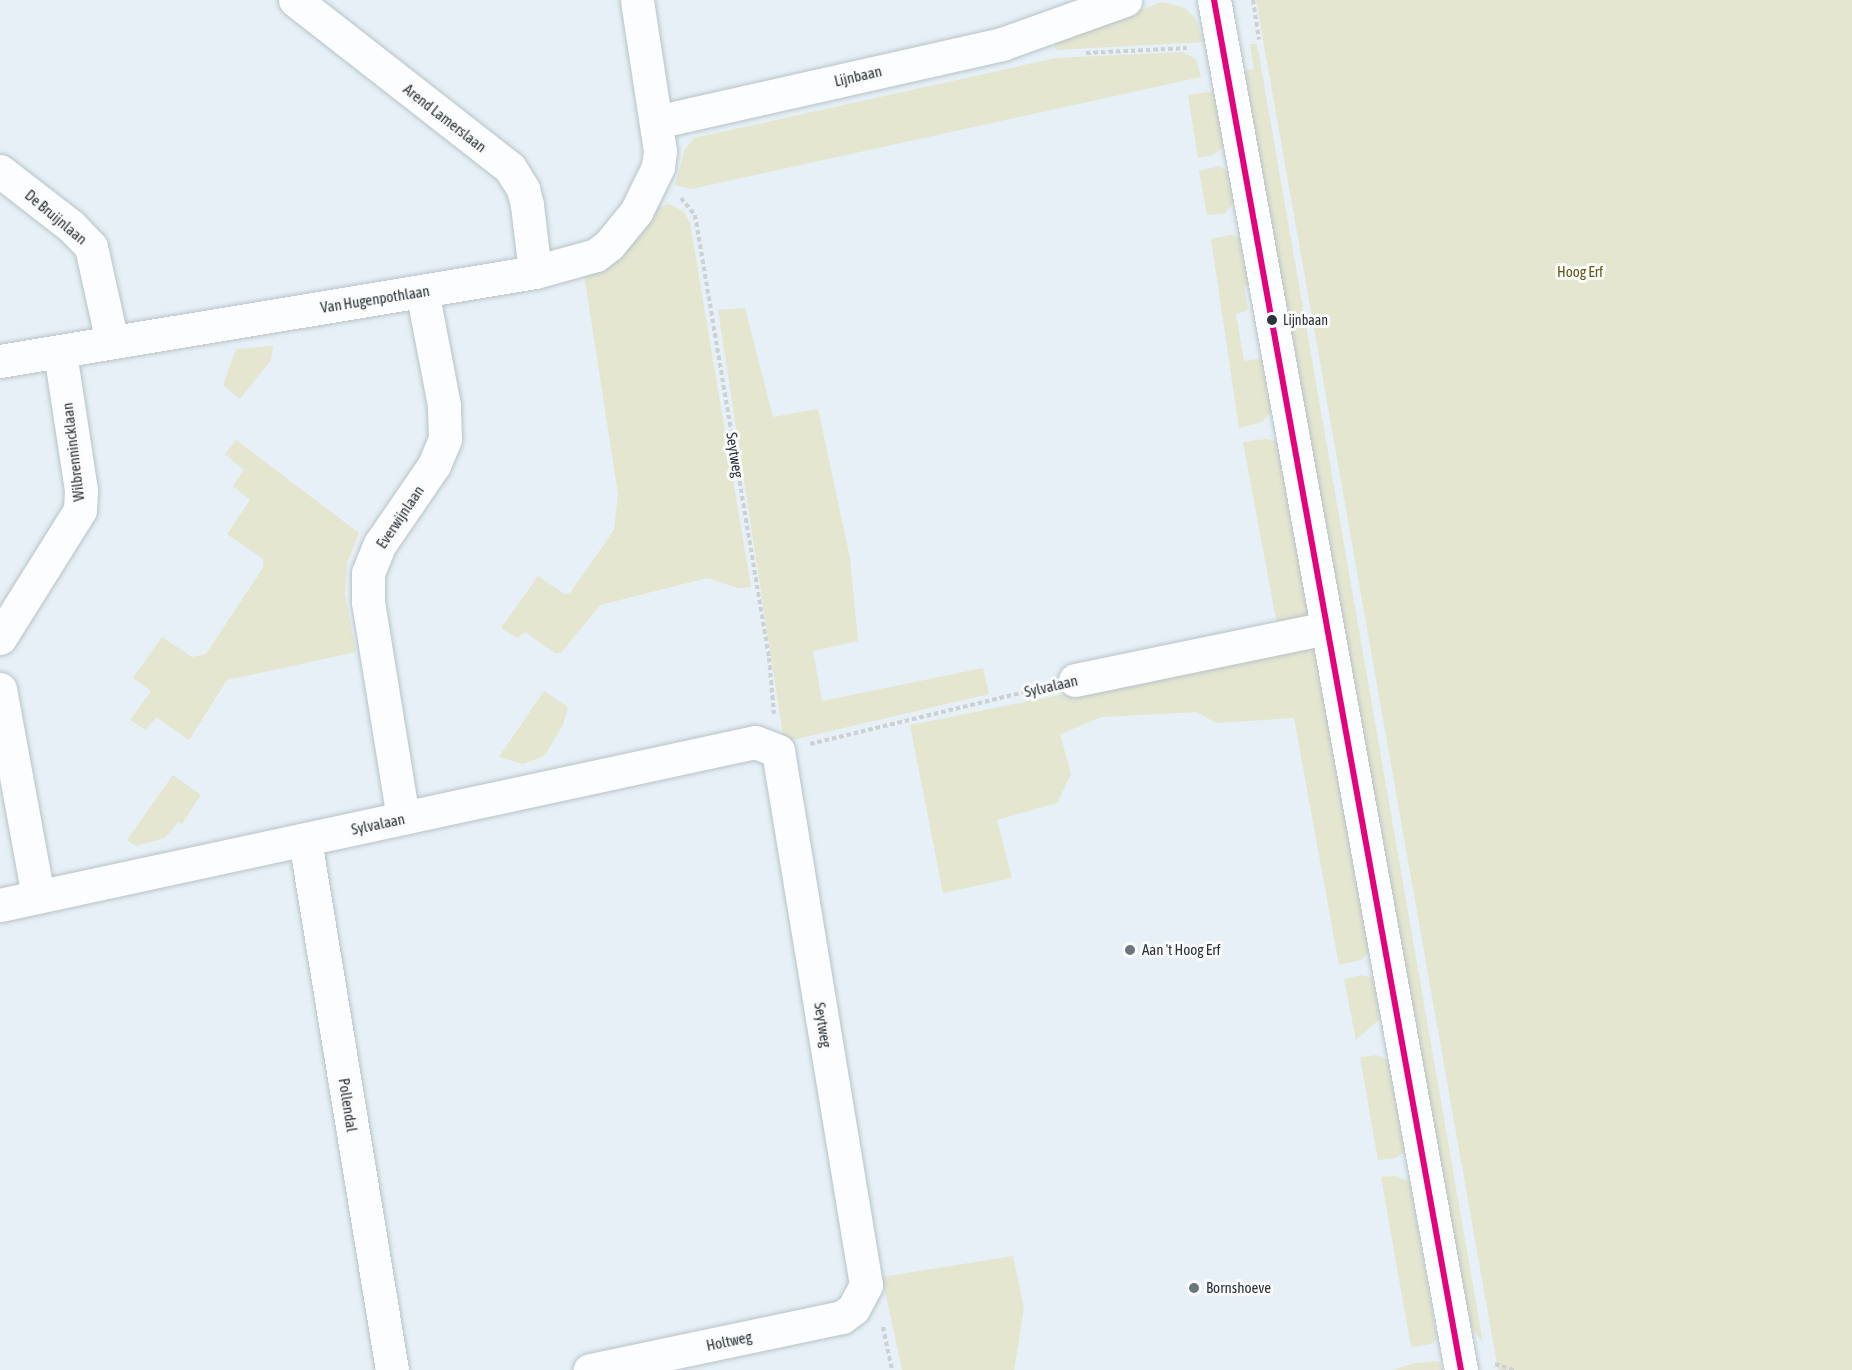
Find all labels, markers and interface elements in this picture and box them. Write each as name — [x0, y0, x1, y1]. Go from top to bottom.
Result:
street label: Lijnbaan — [832, 62, 884, 90]
street label: Arend Lamerslaan — [400, 80, 490, 156]
street label: De Bruijnlaan — [21, 186, 91, 248]
park label: Hoog Erf — [1557, 263, 1603, 281]
street label: Van Hugenpothlaan — [319, 281, 431, 317]
place label: Lijnbaan — [1283, 312, 1328, 328]
marker: Lijnbaan — [1266, 314, 1278, 326]
street label: Wilbrennincklaan — [58, 402, 88, 502]
street label: Seytweg — [723, 431, 747, 479]
street label: Everwijnlaan — [372, 482, 428, 552]
street label: Sylvalaan — [1022, 671, 1080, 701]
street label: Sylvalaan — [350, 810, 406, 838]
place label: Aan 't Hoog Erf — [1142, 941, 1221, 959]
marker: Aan 't Hoog Erf — [1123, 943, 1137, 957]
street label: Seytweg — [811, 1001, 835, 1049]
street label: Pollendal — [335, 1077, 361, 1133]
place label: Bornshoeve — [1206, 1279, 1271, 1297]
marker: Bornshoeve — [1187, 1281, 1201, 1295]
street label: Holtweg — [705, 1327, 753, 1355]

